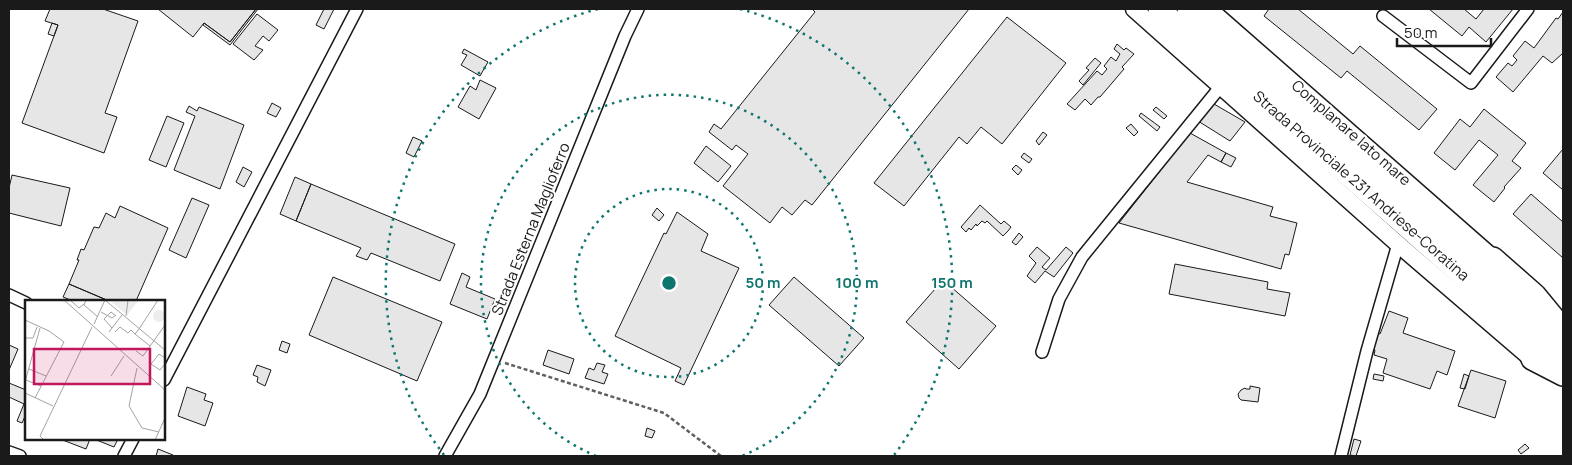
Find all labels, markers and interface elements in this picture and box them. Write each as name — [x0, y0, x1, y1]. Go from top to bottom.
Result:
scale bar — [1397, 15, 1491, 47]
text: 50 m — [1404, 22, 1438, 43]
street label: Complanare lato mare — [1287, 75, 1416, 190]
street label: Strada Provinciale 231 Andriese-Coratina — [1249, 86, 1474, 286]
street label: Strada Esterna Maglioferro — [486, 139, 575, 318]
text: 50 m — [745, 272, 781, 293]
text: 100 m — [836, 272, 878, 293]
text: 150 m — [931, 272, 973, 293]
centre of rings — [660, 274, 678, 292]
inset map — [25, 300, 165, 440]

